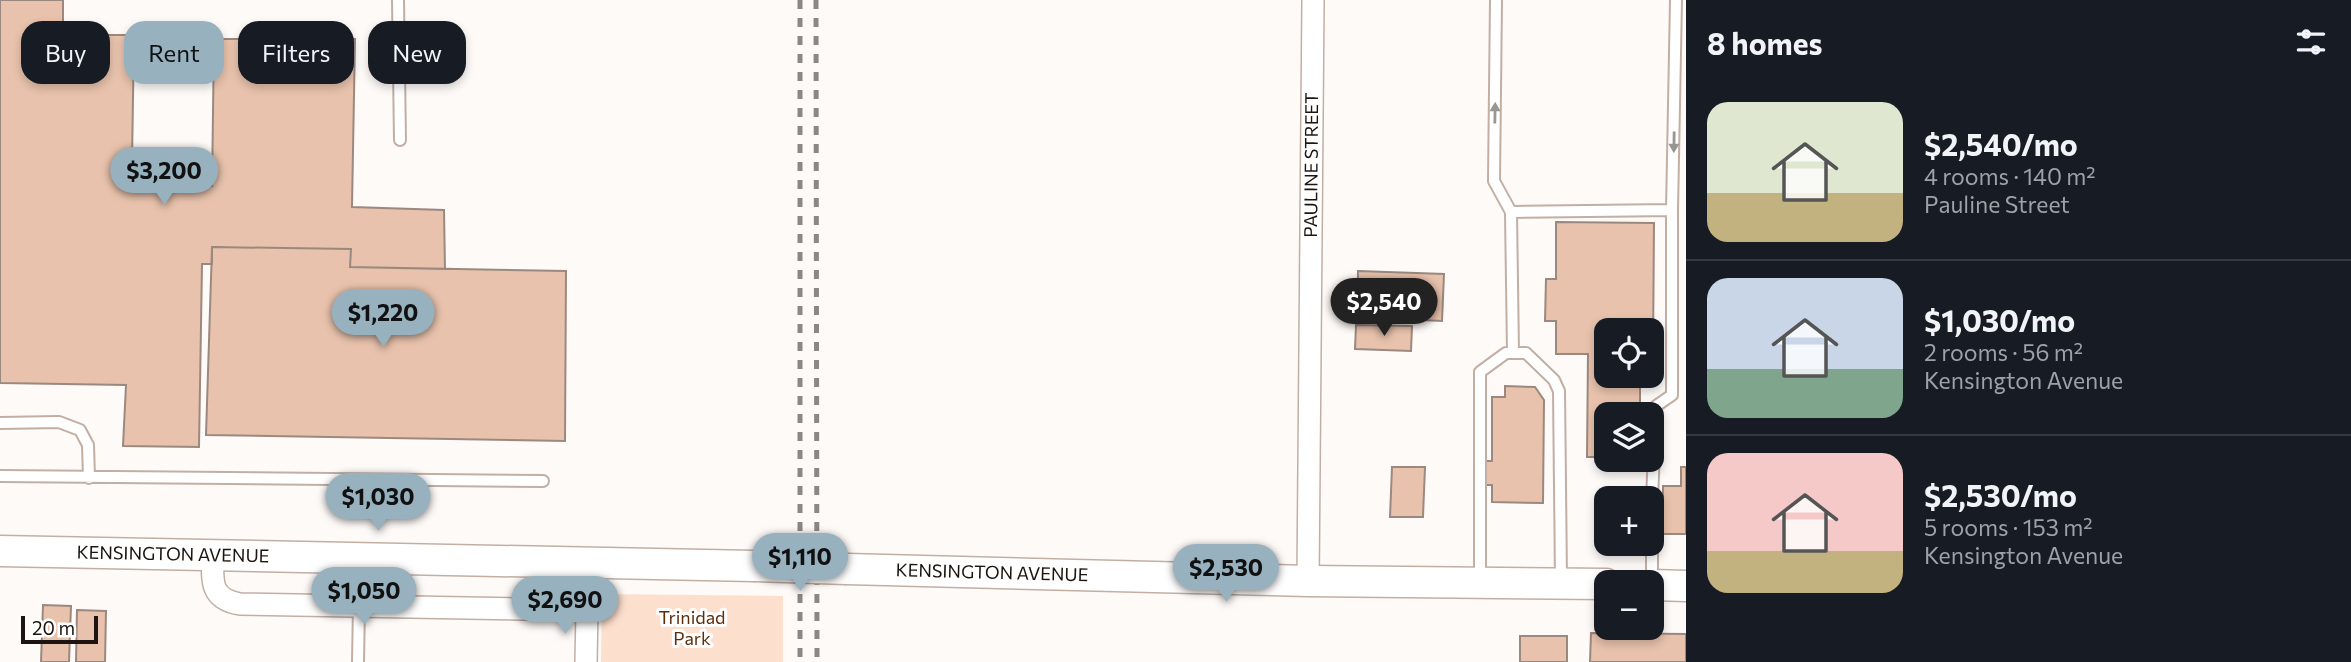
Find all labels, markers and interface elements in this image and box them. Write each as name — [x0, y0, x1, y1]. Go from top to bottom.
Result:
chip: Buy — [21, 21, 110, 84]
chip: Rent — [124, 21, 224, 84]
chip: Filters — [238, 21, 354, 84]
chip: New — [368, 21, 466, 84]
icon: filters — [2292, 23, 2330, 61]
text: 8 homes — [1707, 24, 1823, 61]
street label: PAULINE STREET — [1299, 92, 1322, 238]
one-way arrow — [1489, 102, 1501, 124]
text: $2,540/mo — [1924, 125, 2078, 162]
icon: home — [1763, 130, 1847, 214]
one-way arrow — [1668, 131, 1679, 153]
pin: $3,200 — [107, 148, 221, 207]
text: $3,200 — [126, 156, 202, 184]
text: 4 rooms · 140 m² — [1924, 162, 2096, 190]
text: Pauline Street — [1924, 190, 2070, 218]
pin: $2,540 — [1327, 278, 1441, 338]
text: $2,540 — [1347, 287, 1421, 315]
pin: $1,220 — [326, 290, 440, 349]
text: $1,220 — [348, 298, 418, 326]
text: $1,030/mo — [1924, 301, 2075, 338]
icon: home — [1763, 306, 1847, 390]
map controls — [1594, 318, 1664, 640]
button: locate — [1594, 318, 1664, 388]
text: 2 rooms · 56 m² — [1924, 338, 2083, 366]
text: Kensington Avenue — [1924, 366, 2123, 394]
button: layers — [1594, 402, 1664, 472]
pin: $1,030 — [321, 474, 435, 533]
text: $2,530/mo — [1924, 476, 2077, 513]
icon: home — [1763, 481, 1847, 565]
text: $1,030 — [342, 482, 414, 510]
button: + — [1594, 486, 1664, 556]
text: 5 rooms · 153 m² — [1924, 513, 2093, 541]
pin: $1,110 — [743, 534, 857, 593]
street label: KENSINGTON AVENUE — [76, 541, 270, 566]
text: Kensington Avenue — [1924, 541, 2123, 569]
text: $1,110 — [768, 542, 832, 570]
pin: $2,530 — [1169, 544, 1283, 604]
text: $2,530 — [1189, 553, 1263, 581]
street label: KENSINGTON AVENUE — [895, 558, 1089, 585]
pin: $1,050 — [307, 568, 421, 627]
button: − — [1594, 570, 1664, 640]
text: $1,050 — [327, 576, 401, 604]
pin: $2,690 — [508, 576, 622, 636]
text: $2,690 — [527, 585, 603, 613]
park label: Trinidad Park — [659, 606, 726, 649]
scale bar — [21, 613, 98, 645]
text: 20 m — [32, 616, 75, 639]

